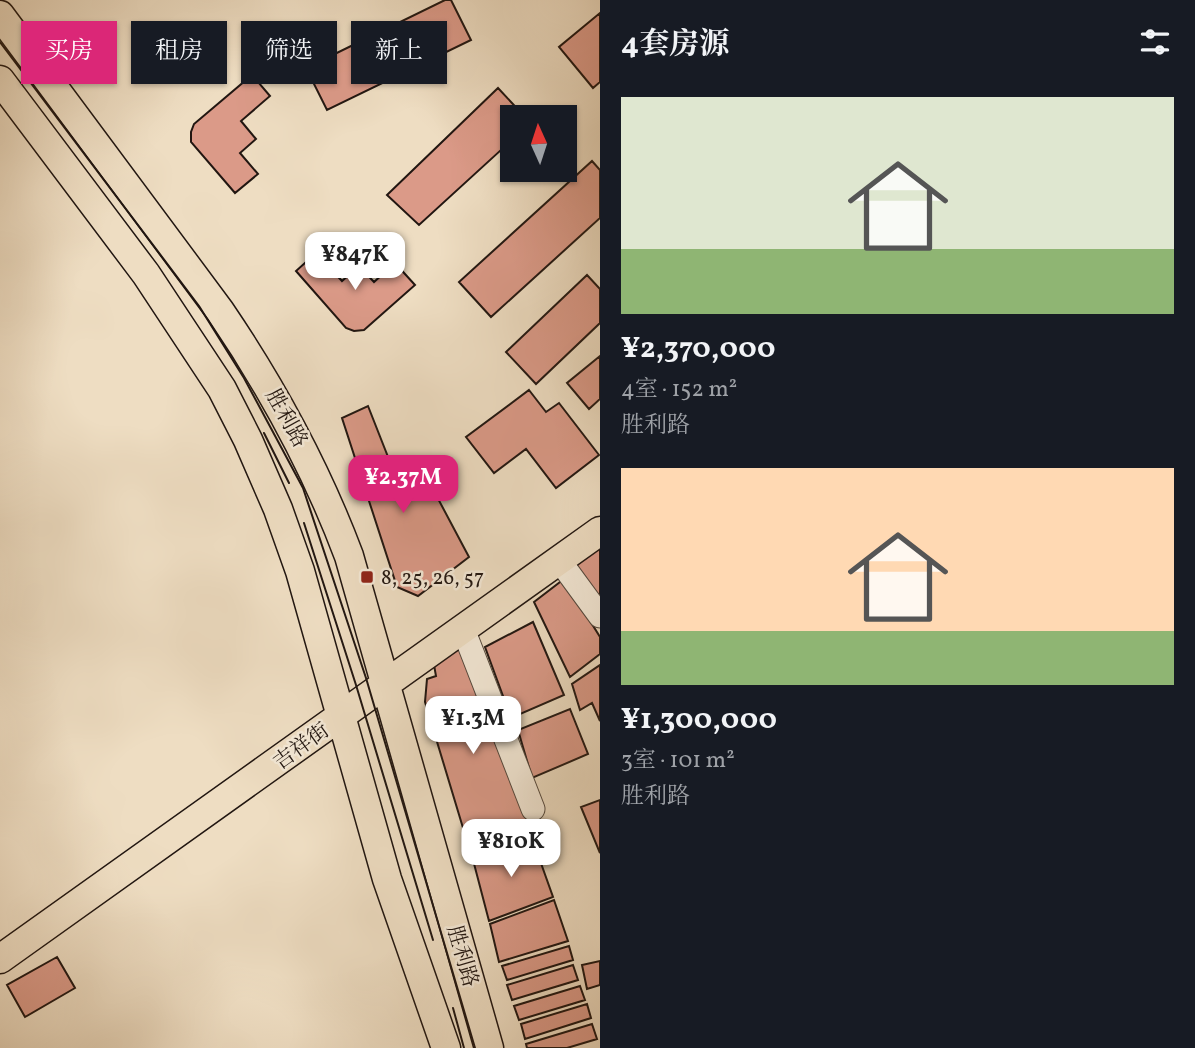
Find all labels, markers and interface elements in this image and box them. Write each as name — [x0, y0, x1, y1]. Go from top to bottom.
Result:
chip: 买房 — [21, 21, 117, 84]
chip: 租房 — [131, 21, 227, 84]
chip: 筛选 — [241, 21, 337, 84]
chip: 新上 — [351, 21, 447, 84]
icon: filters — [1136, 23, 1174, 61]
text: 4套房源 — [621, 24, 729, 66]
north arrow — [500, 105, 578, 182]
map controls — [500, 105, 577, 182]
icon: home — [835, 143, 961, 269]
pin: ¥847K — [306, 232, 404, 292]
text: ¥847K — [321, 239, 389, 271]
text: ¥2,370,000 — [621, 328, 775, 370]
text: 4室 · 152 m² — [621, 374, 737, 406]
street label: 胜利路 — [258, 384, 314, 453]
text: 胜利路 — [621, 410, 690, 442]
pin: ¥2.37M — [346, 456, 460, 515]
text: ¥2.37M — [364, 462, 442, 494]
icon: home — [835, 514, 961, 640]
place label: 8, 25, 26, 57 — [381, 564, 484, 593]
marker: 8, 25, 26, 57 — [359, 569, 375, 585]
pin: ¥1.3M — [424, 696, 522, 756]
text: ¥1,300,000 — [621, 699, 777, 741]
text: ¥1.3M — [441, 703, 505, 735]
street label: 吉祥街 — [268, 717, 336, 777]
text: 3室 · 101 m² — [621, 745, 735, 777]
text: 胜利路 — [621, 781, 690, 813]
pin: ¥810K — [462, 820, 560, 879]
text: ¥810K — [477, 826, 545, 858]
street label: 胜利路 — [439, 922, 484, 991]

